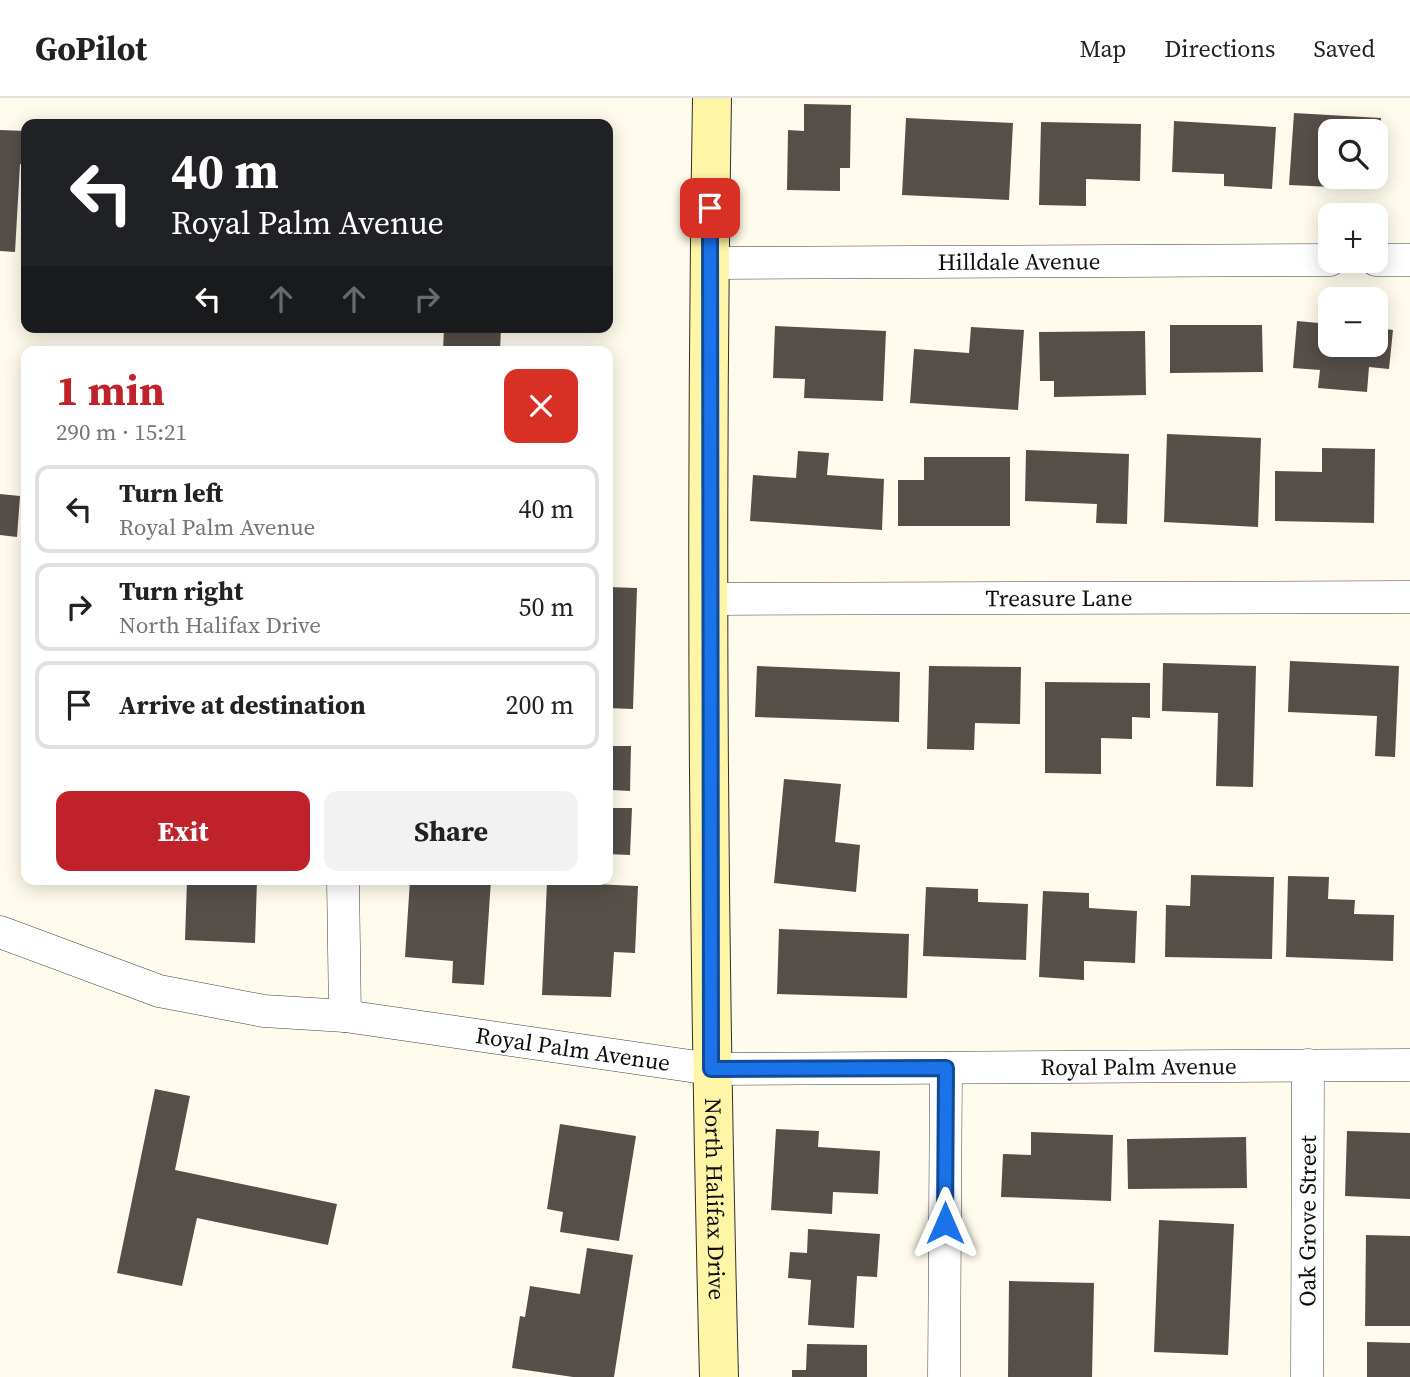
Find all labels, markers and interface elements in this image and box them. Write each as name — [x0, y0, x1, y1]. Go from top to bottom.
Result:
text: GoPilot — [35, 26, 147, 71]
text: Map — [1079, 32, 1126, 65]
text: Directions — [1164, 32, 1275, 65]
text: Saved — [1313, 32, 1375, 65]
map controls — [1318, 119, 1388, 357]
button: search — [1318, 119, 1388, 189]
text: 40 m — [171, 137, 279, 204]
icon: left — [56, 147, 147, 238]
pin — [680, 178, 740, 238]
icon: arrive — [691, 189, 729, 227]
text: Royal Palm Avenue — [171, 201, 444, 245]
button: + — [1318, 203, 1388, 273]
street label: Hilldale Avenue — [938, 245, 1100, 278]
icon: left — [189, 280, 227, 318]
icon: ahead — [262, 280, 300, 318]
icon: ahead — [335, 280, 373, 318]
icon: right — [408, 280, 446, 318]
button: − — [1318, 287, 1388, 357]
text: 1 min — [56, 361, 165, 419]
button: close — [504, 369, 578, 443]
text: 290 m · 15:21 — [56, 416, 187, 448]
text: Turn left — [119, 475, 223, 511]
icon: left — [60, 490, 98, 528]
text: 40 m — [519, 491, 574, 527]
text: Royal Palm Avenue — [119, 511, 315, 543]
text: Turn right — [119, 573, 243, 609]
street label: Treasure Lane — [985, 582, 1133, 614]
icon: right — [60, 588, 98, 626]
text: 50 m — [519, 589, 574, 625]
text: North Halifax Drive — [119, 609, 321, 641]
icon: arrive — [60, 686, 98, 724]
text: Arrive at destination — [119, 687, 366, 723]
text: 200 m — [506, 687, 574, 723]
button: Exit — [56, 791, 310, 871]
button: Share — [324, 791, 578, 871]
street label: Royal Palm Avenue — [474, 1019, 672, 1079]
street label: Royal Palm Avenue — [1040, 1050, 1237, 1083]
street label: North Halifax Drive — [697, 1098, 733, 1300]
street label: Oak Grove Street — [1291, 1135, 1324, 1307]
position arrow — [908, 1186, 982, 1260]

